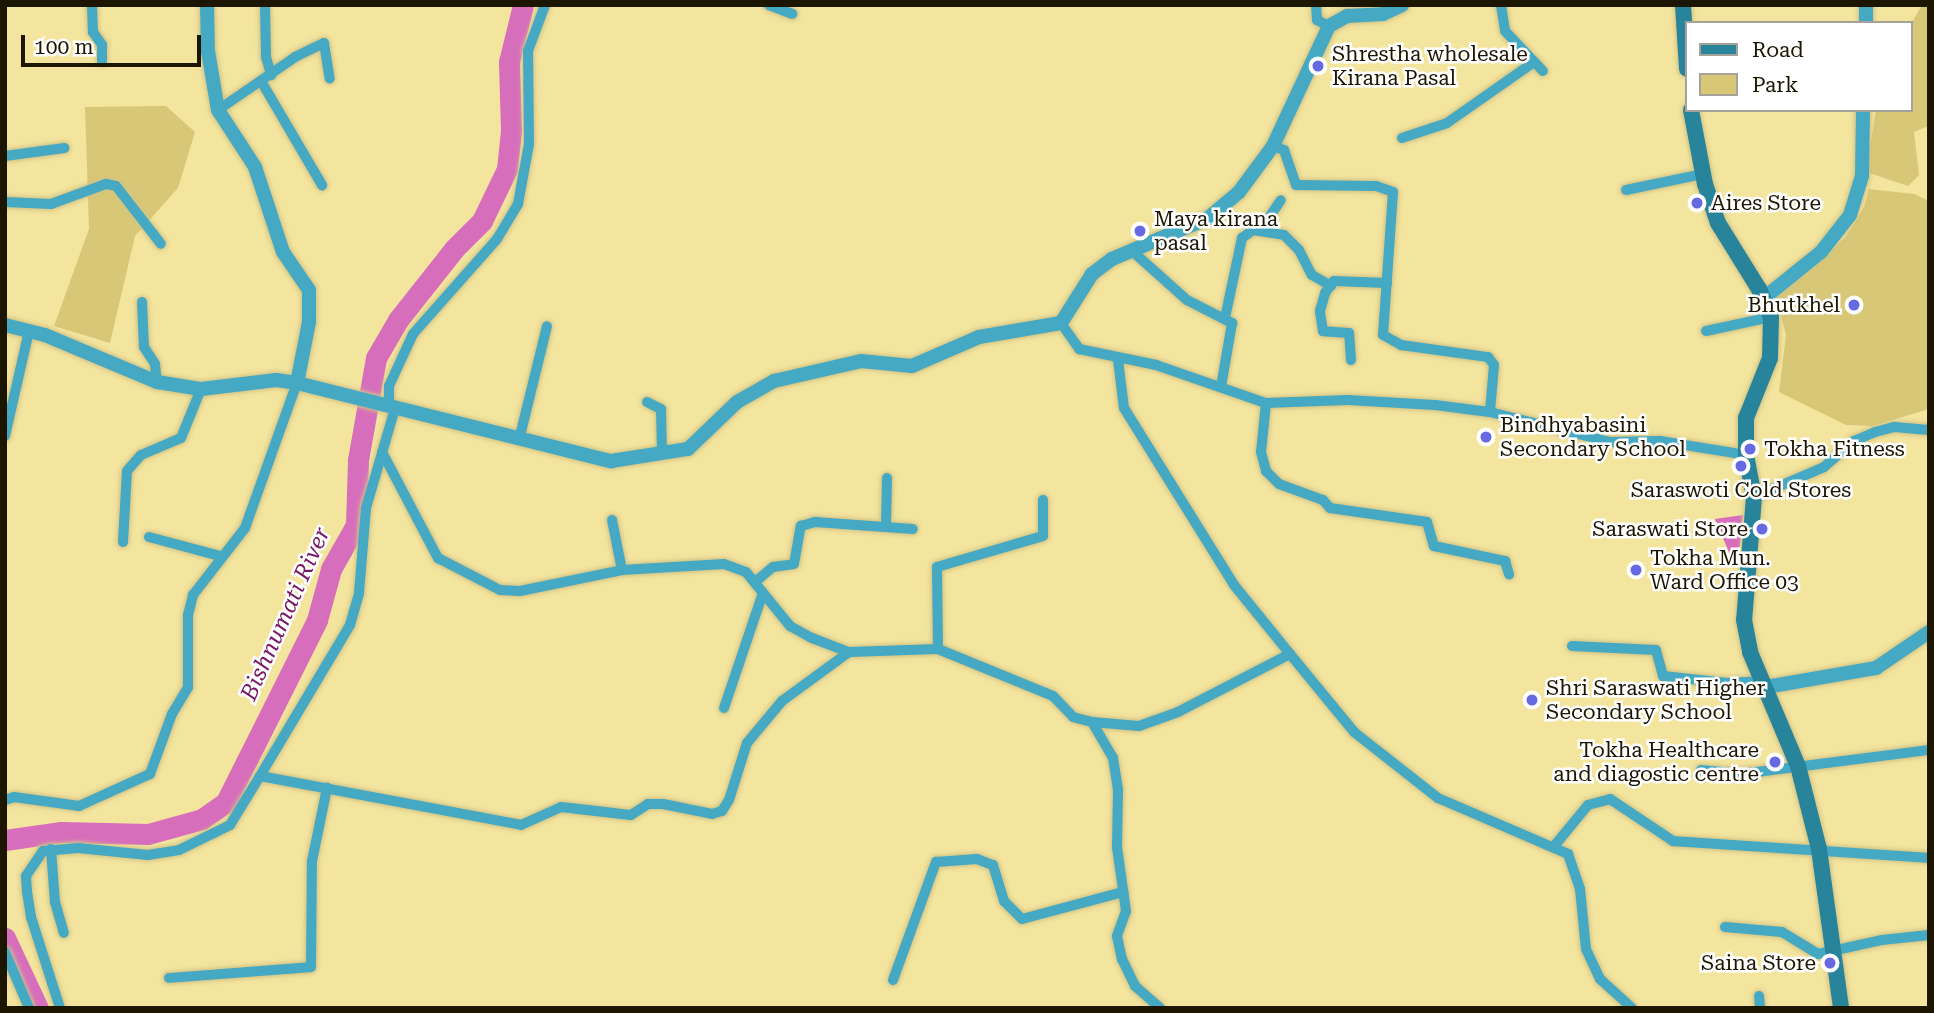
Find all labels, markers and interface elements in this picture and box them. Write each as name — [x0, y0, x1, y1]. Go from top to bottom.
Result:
scale bar — [24, 21, 205, 65]
legend — [1686, 21, 1913, 112]
text: 100 m — [34, 35, 94, 59]
text: Road — [1752, 38, 1804, 62]
place label: Shrestha wholesale Kirana Pasal — [1332, 41, 1528, 91]
marker: Shrestha wholesale Kirana Pasal — [1310, 58, 1326, 74]
text: Park — [1752, 73, 1798, 97]
place label: Aires Store — [1711, 190, 1821, 216]
marker: Aires Store — [1689, 195, 1705, 211]
place label: Maya kirana pasal — [1154, 206, 1278, 256]
marker: Maya kirana pasal — [1132, 223, 1148, 239]
place label: Bhutkhel — [1747, 292, 1840, 318]
marker: Bhutkhel — [1846, 297, 1862, 313]
place label: Bindhyabasini Secondary School — [1500, 412, 1686, 462]
marker: Bindhyabasini Secondary School — [1478, 429, 1494, 445]
place label: Tokha Fitness — [1764, 436, 1905, 462]
marker: Tokha Fitness — [1742, 441, 1758, 457]
marker: Saraswoti Cold Stores — [1733, 458, 1749, 474]
place label: Saraswoti Cold Stores — [1631, 477, 1851, 503]
place label: Saraswati Store — [1592, 516, 1748, 542]
marker: Saraswati Store — [1754, 521, 1770, 537]
water label: Bishnumati River — [235, 523, 337, 705]
place label: Tokha Mun. Ward Office 03 — [1650, 545, 1799, 595]
marker: Tokha Mun. Ward Office 03 — [1628, 562, 1644, 578]
place label: Shri Saraswati Higher Secondary School — [1546, 675, 1765, 725]
marker: Shri Saraswati Higher Secondary School — [1524, 692, 1540, 708]
place label: Tokha Healthcare and diagostic centre — [1553, 737, 1759, 787]
marker: Tokha Healthcare and diagostic centre — [1765, 752, 1785, 772]
place label: Saina Store — [1701, 950, 1816, 976]
marker: Saina Store — [1822, 955, 1838, 971]

